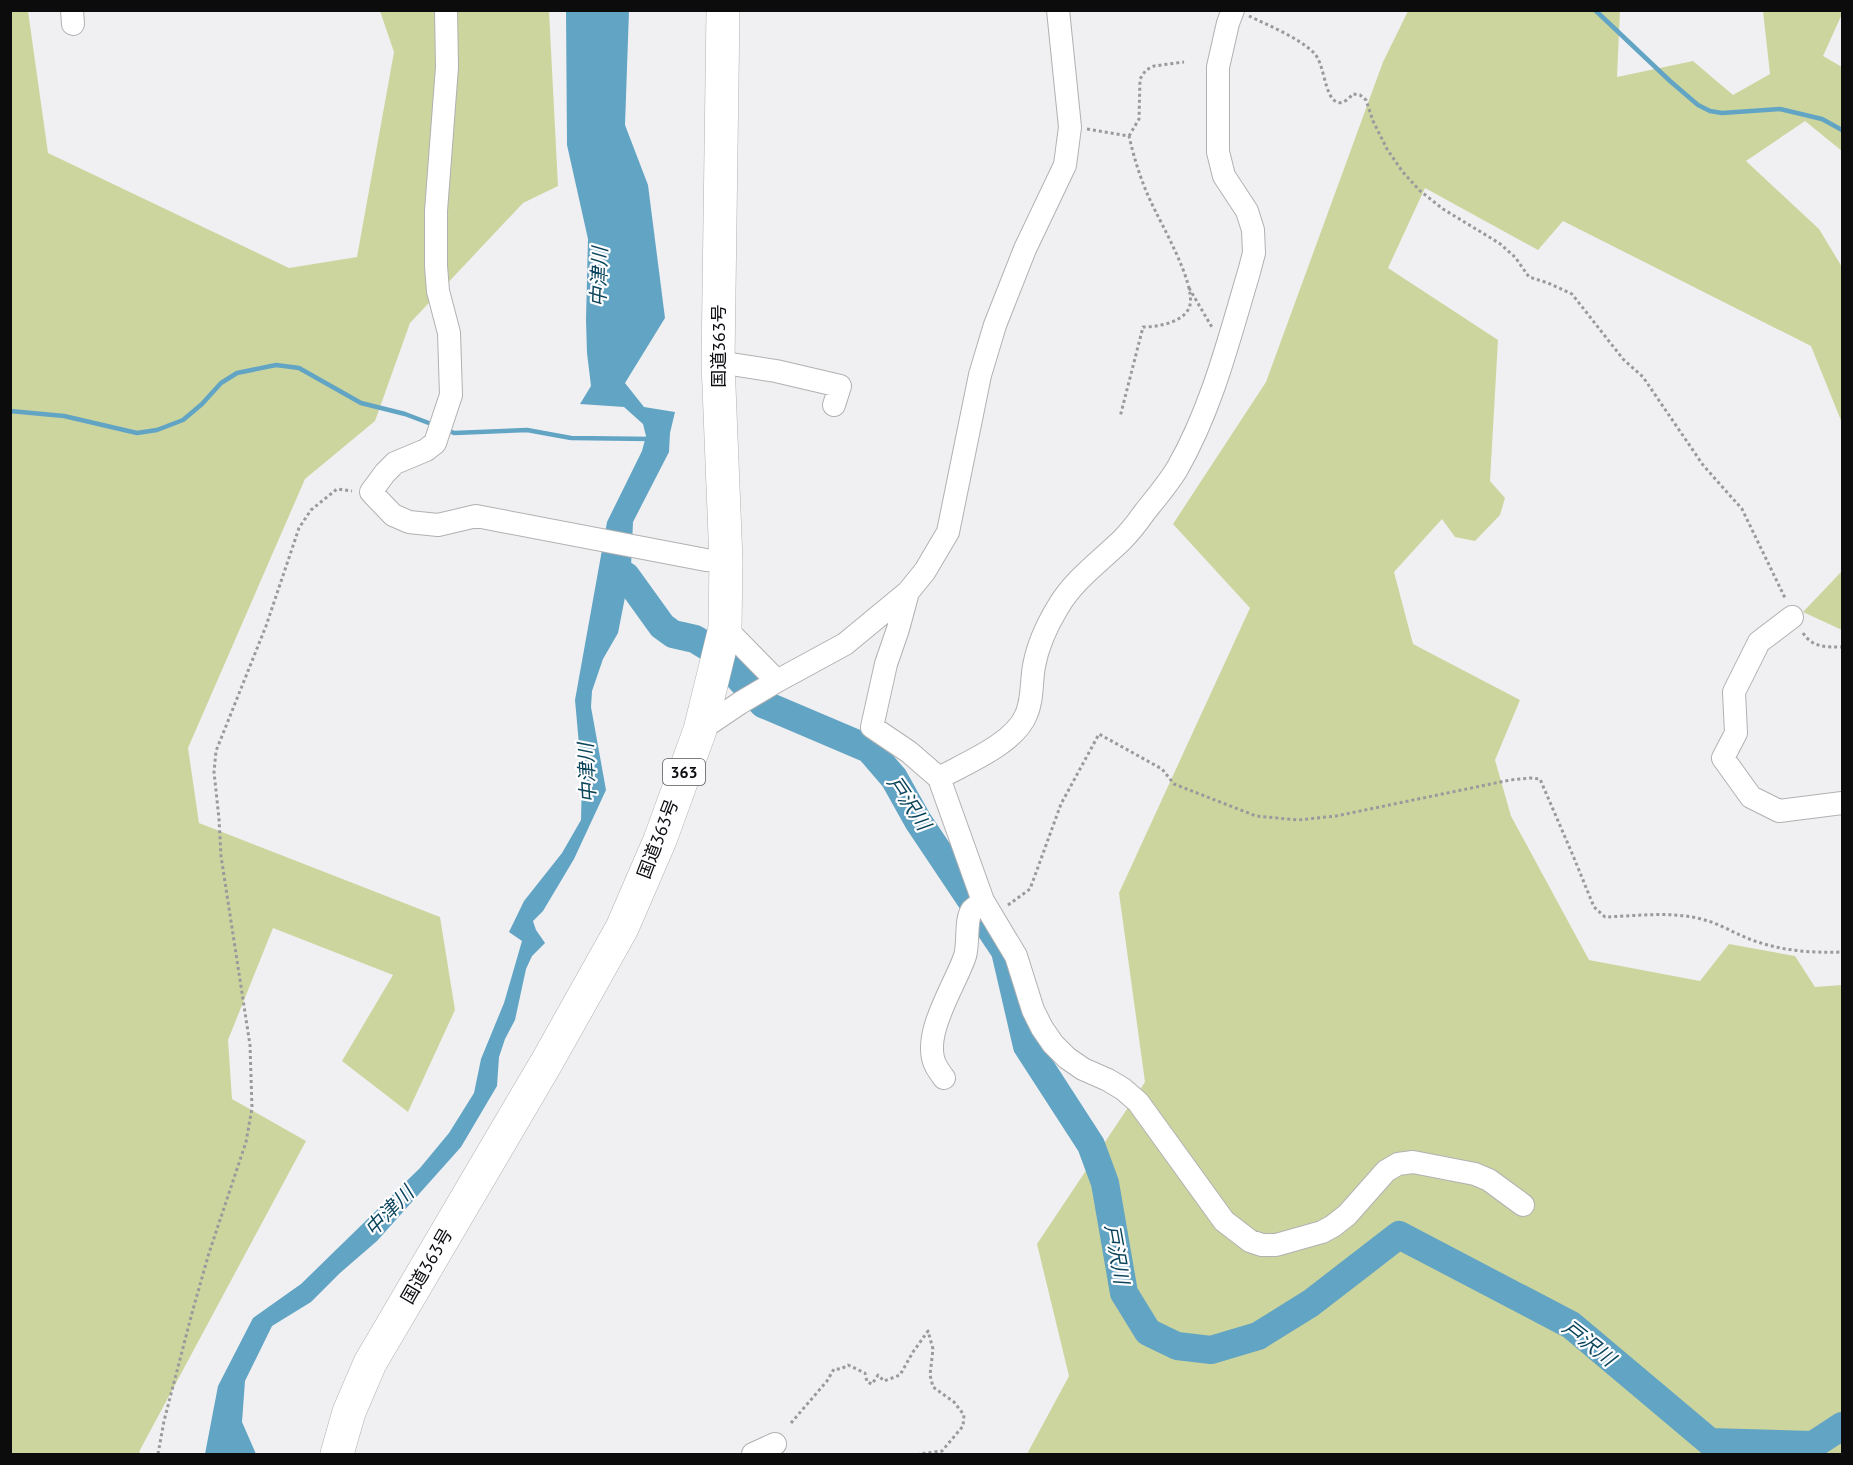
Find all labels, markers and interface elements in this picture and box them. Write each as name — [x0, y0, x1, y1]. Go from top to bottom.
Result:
water label: 中津川 — [585, 245, 613, 307]
street label: 国道363号 — [707, 304, 730, 388]
water label: 中津川 — [572, 740, 602, 804]
road number: 363 — [663, 759, 705, 785]
water label: 戸沢川 — [881, 771, 938, 837]
street label: 国道363号 — [632, 796, 683, 882]
water label: 中津川 — [359, 1179, 421, 1242]
water label: 戸沢川 — [1099, 1222, 1135, 1288]
street label: 国道363号 — [396, 1224, 457, 1308]
water label: 戸沢川 — [1557, 1314, 1622, 1373]

